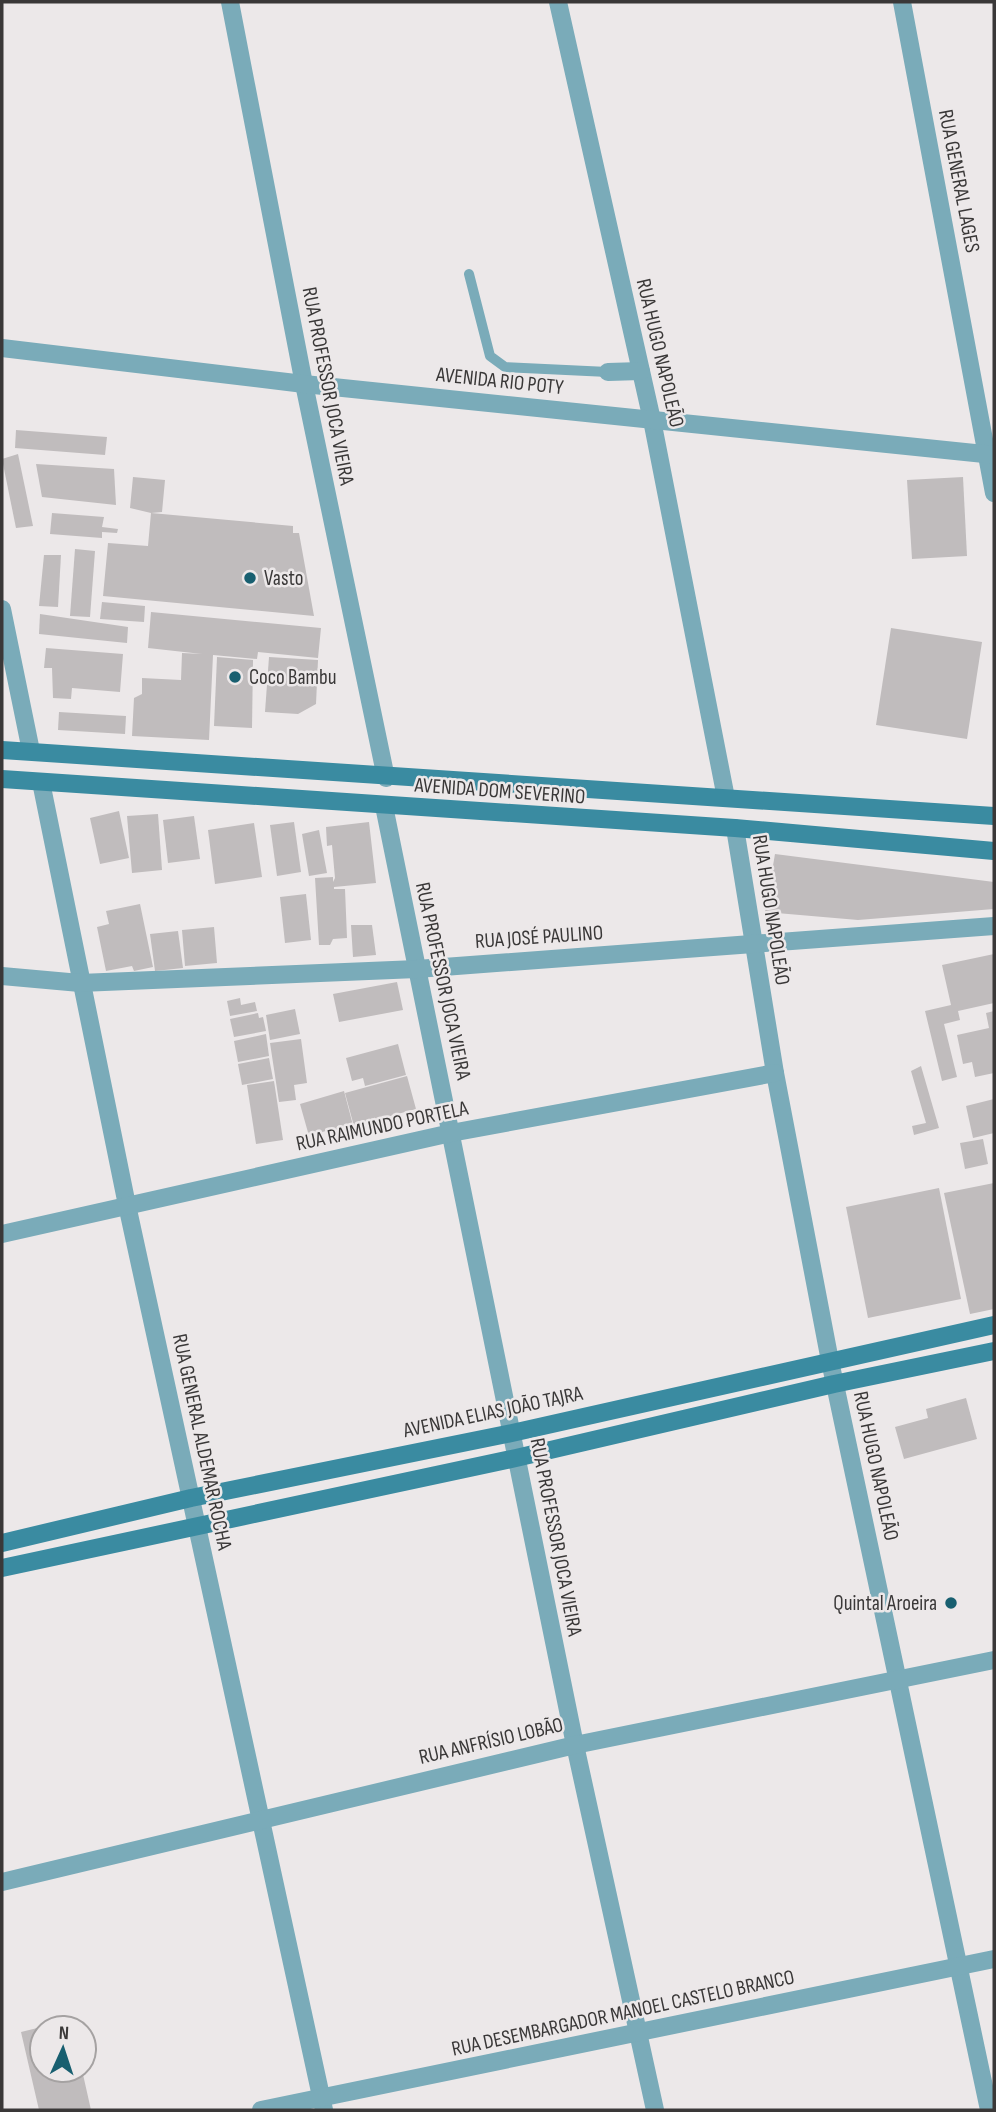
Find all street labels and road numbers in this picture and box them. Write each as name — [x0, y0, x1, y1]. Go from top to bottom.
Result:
street label: RUA GENERAL LAGES — [933, 107, 985, 255]
street label: RUA HUGO NAPOLEÃO — [631, 276, 689, 430]
street label: RUA PROFESSOR JOCA VIEIRA — [297, 285, 360, 488]
street label: AVENIDA RIO POTY — [434, 362, 565, 400]
street label: AVENIDA DOM SEVERINO — [413, 772, 586, 809]
street label: RUA HUGO NAPOLEÃO — [747, 833, 795, 987]
street label: RUA PROFESSOR JOCA VIEIRA — [410, 880, 476, 1083]
street label: RUA JOSÉ PAULINO — [474, 920, 604, 954]
street label: RUA RAIMUNDO PORTELA — [294, 1095, 471, 1156]
street label: RUA GENERAL ALDEMAR ROCHA — [167, 1332, 237, 1553]
street label: AVENIDA ELIAS JOÃO TAJRA — [400, 1381, 586, 1443]
street label: RUA HUGO NAPOLEÃO — [848, 1389, 904, 1543]
street label: RUA PROFESSOR JOCA VIEIRA — [525, 1436, 588, 1639]
street label: RUA ANFRÍSIO LOBÃO — [416, 1712, 566, 1770]
street label: RUA DESEMBARGADOR MANOEL CASTELO BRANCO — [449, 1964, 797, 2062]

